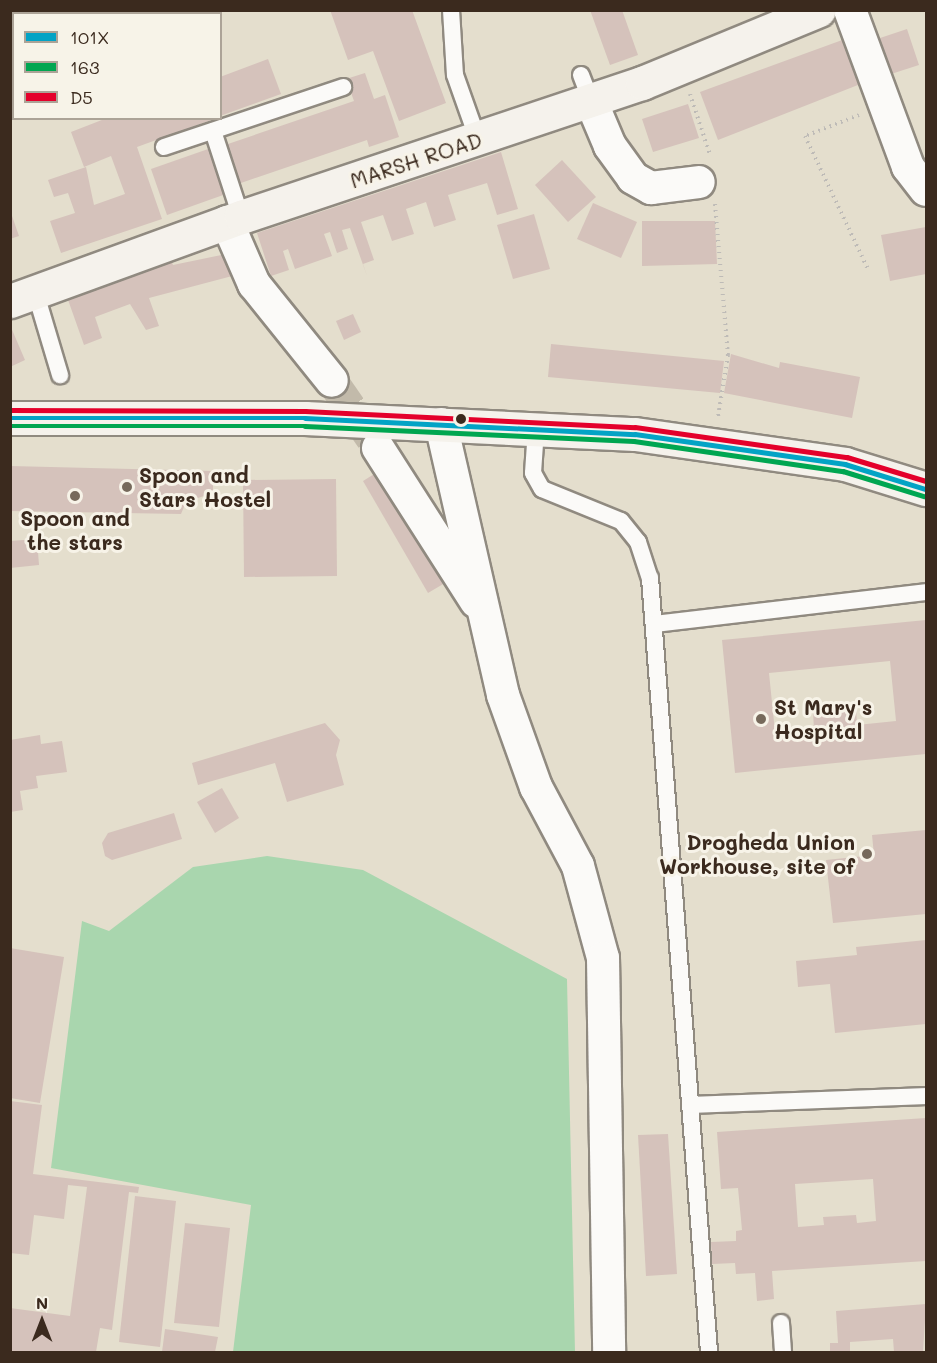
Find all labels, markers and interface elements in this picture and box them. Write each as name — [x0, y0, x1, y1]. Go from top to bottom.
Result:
legend — [12, 12, 222, 120]
text: 101X — [70, 25, 109, 49]
text: 163 — [70, 55, 99, 79]
text: D5 — [70, 85, 93, 109]
street label: MARSH ROAD — [347, 127, 485, 193]
unlabelled marker — [455, 413, 467, 425]
place label: Spoon and Stars Hostel — [139, 462, 271, 512]
marker: Spoon and Stars Hostel — [120, 480, 134, 494]
marker: Spoon and the stars — [68, 489, 82, 503]
place label: Spoon and the stars — [20, 505, 130, 555]
place label: St Mary's Hospital — [774, 694, 872, 744]
marker: St Mary's Hospital — [752, 710, 770, 728]
place label: Drogheda Union Workhouse, site of — [659, 829, 855, 879]
marker: Drogheda Union Workhouse, site of — [860, 847, 874, 861]
north arrow — [12, 1291, 72, 1351]
text: N — [36, 1292, 48, 1313]

